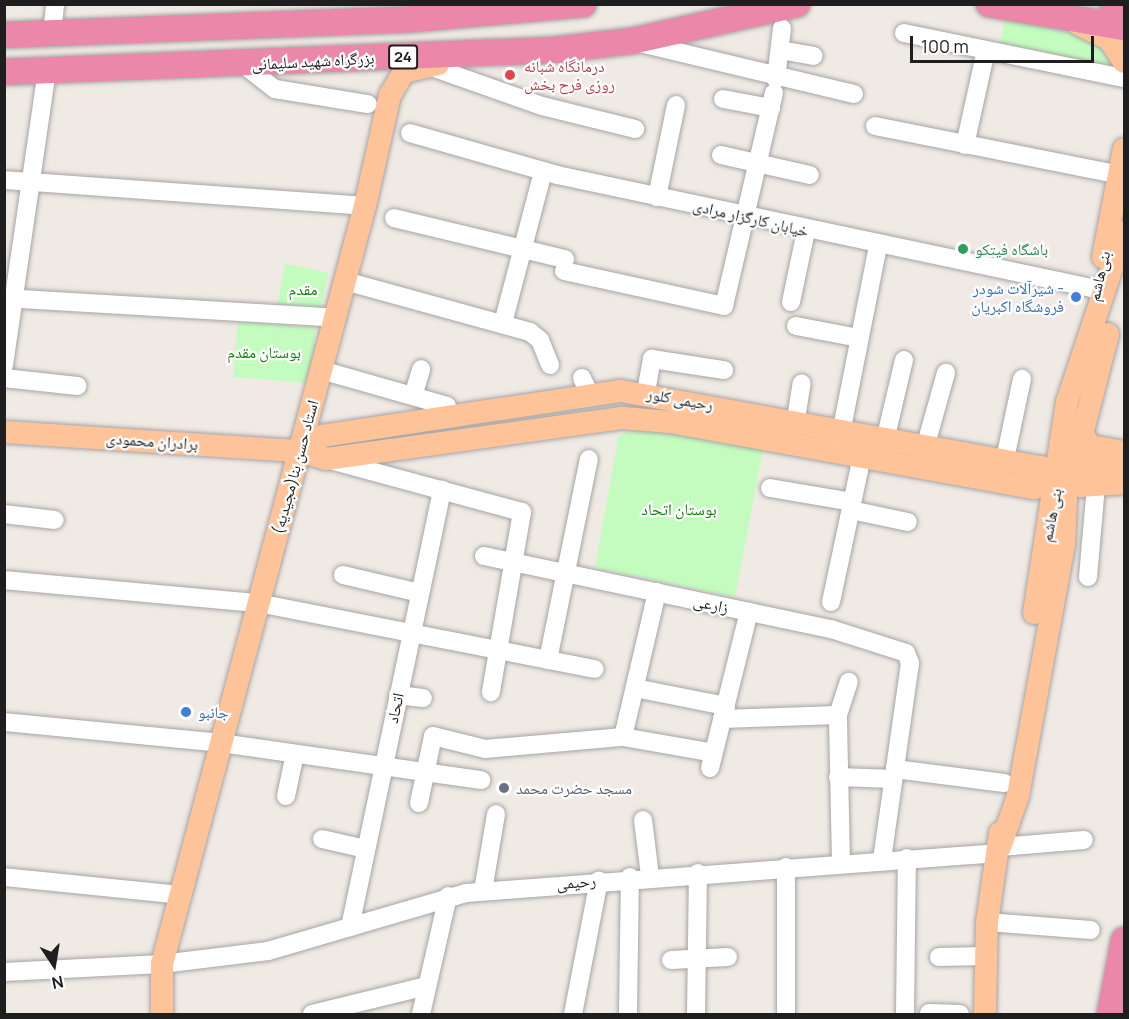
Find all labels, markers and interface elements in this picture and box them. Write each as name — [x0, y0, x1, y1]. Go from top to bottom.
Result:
scale bar — [913, 24, 1098, 62]
text: 100 m — [921, 34, 969, 58]
road number: 24 — [388, 45, 418, 69]
street label: بزرگراه شهید سلیمانی — [251, 48, 375, 74]
place label: درمانگاه شبانه روزی فرح بخش — [524, 56, 615, 94]
marker: درمانگاه شبانه روزی فرح بخش — [501, 66, 519, 84]
street label: خیابان کارگزار مرادی — [691, 195, 811, 241]
place label: باشگاه فیتکو — [975, 239, 1048, 259]
marker: باشگاه فیتکو — [956, 242, 970, 256]
street label: بنی‌هاشم — [1084, 249, 1114, 303]
place label: شیرآلات شودر - فروشگاه اکبریان — [971, 278, 1064, 316]
park label: مقدم — [289, 279, 317, 299]
marker: شیرآلات شودر - فروشگاه اکبریان — [1069, 290, 1083, 304]
park label: بوستان مقدم — [227, 342, 301, 362]
street label: رحیمی کلور — [645, 384, 715, 414]
street label: استاد حسن بنا(مجیدیه) — [268, 398, 322, 536]
street label: برادران محمودی — [105, 428, 199, 454]
street label: بنی هاشم — [1036, 486, 1066, 544]
park label: بوستان اتحاد — [641, 499, 717, 519]
street label: زارعی — [692, 591, 730, 617]
street label: اتحاد — [382, 691, 408, 725]
place label: جانبو — [198, 702, 229, 722]
marker: جانبو — [179, 705, 193, 719]
place label: مسجد حضرت محمد — [516, 778, 632, 798]
marker: مسجد حضرت محمد — [497, 781, 511, 795]
street label: رحیمی — [555, 871, 597, 893]
north arrow — [24, 935, 84, 995]
text: N — [50, 971, 66, 995]

